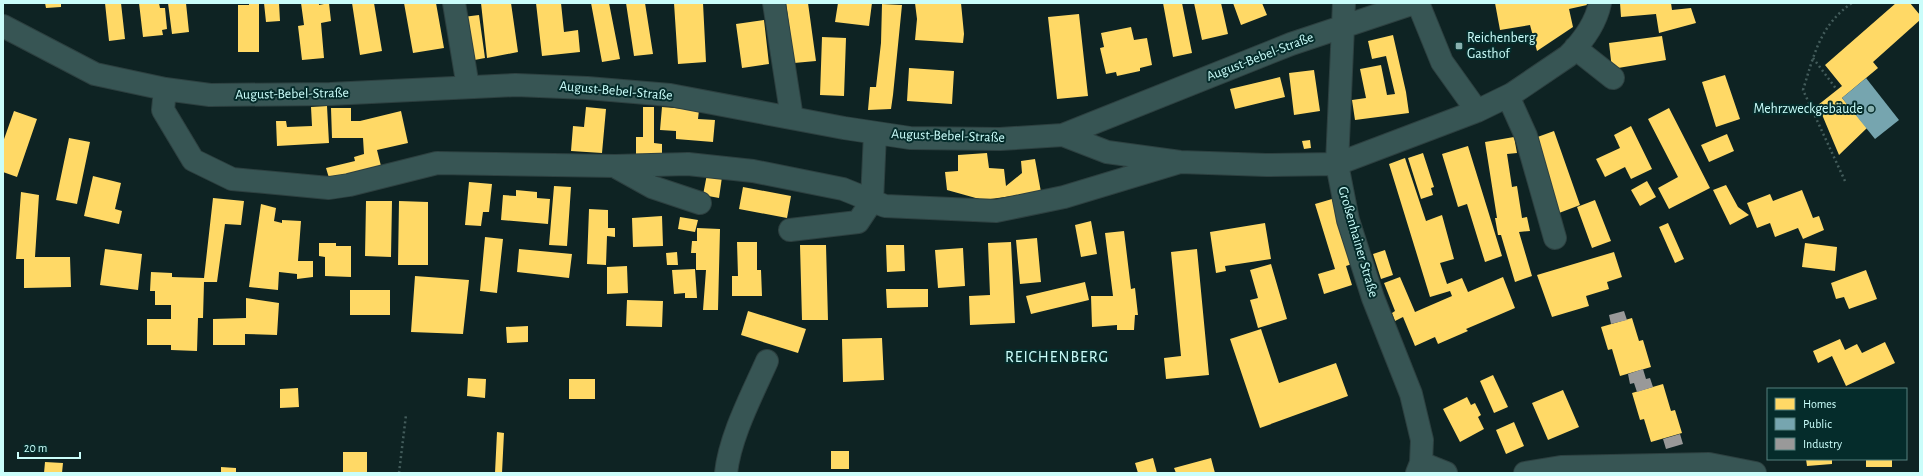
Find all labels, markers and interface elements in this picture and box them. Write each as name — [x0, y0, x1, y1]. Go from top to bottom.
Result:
street label: August-Bebel-Straße — [1204, 30, 1316, 84]
place label: Reichenberg Gasthof — [1467, 31, 1536, 61]
marker: Reichenberg Gasthof — [1454, 41, 1464, 51]
street label: August-Bebel-Straße — [559, 79, 673, 103]
street label: August-Bebel-Straße — [235, 86, 349, 102]
place label: Mehrzweckgebäude — [1753, 102, 1863, 116]
marker: Mehrzweckgebäude — [1866, 104, 1876, 114]
street label: August-Bebel-Straße — [891, 127, 1005, 145]
street label: Großenhainer Straße — [1335, 185, 1381, 299]
district label: REICHENBERG — [1005, 349, 1109, 365]
legend — [1767, 388, 1907, 460]
text: Homes — [1803, 398, 1836, 410]
text: Public — [1803, 418, 1832, 430]
scale bar — [18, 434, 80, 460]
text: Industry — [1803, 438, 1842, 451]
text: 20 m — [24, 442, 47, 454]

